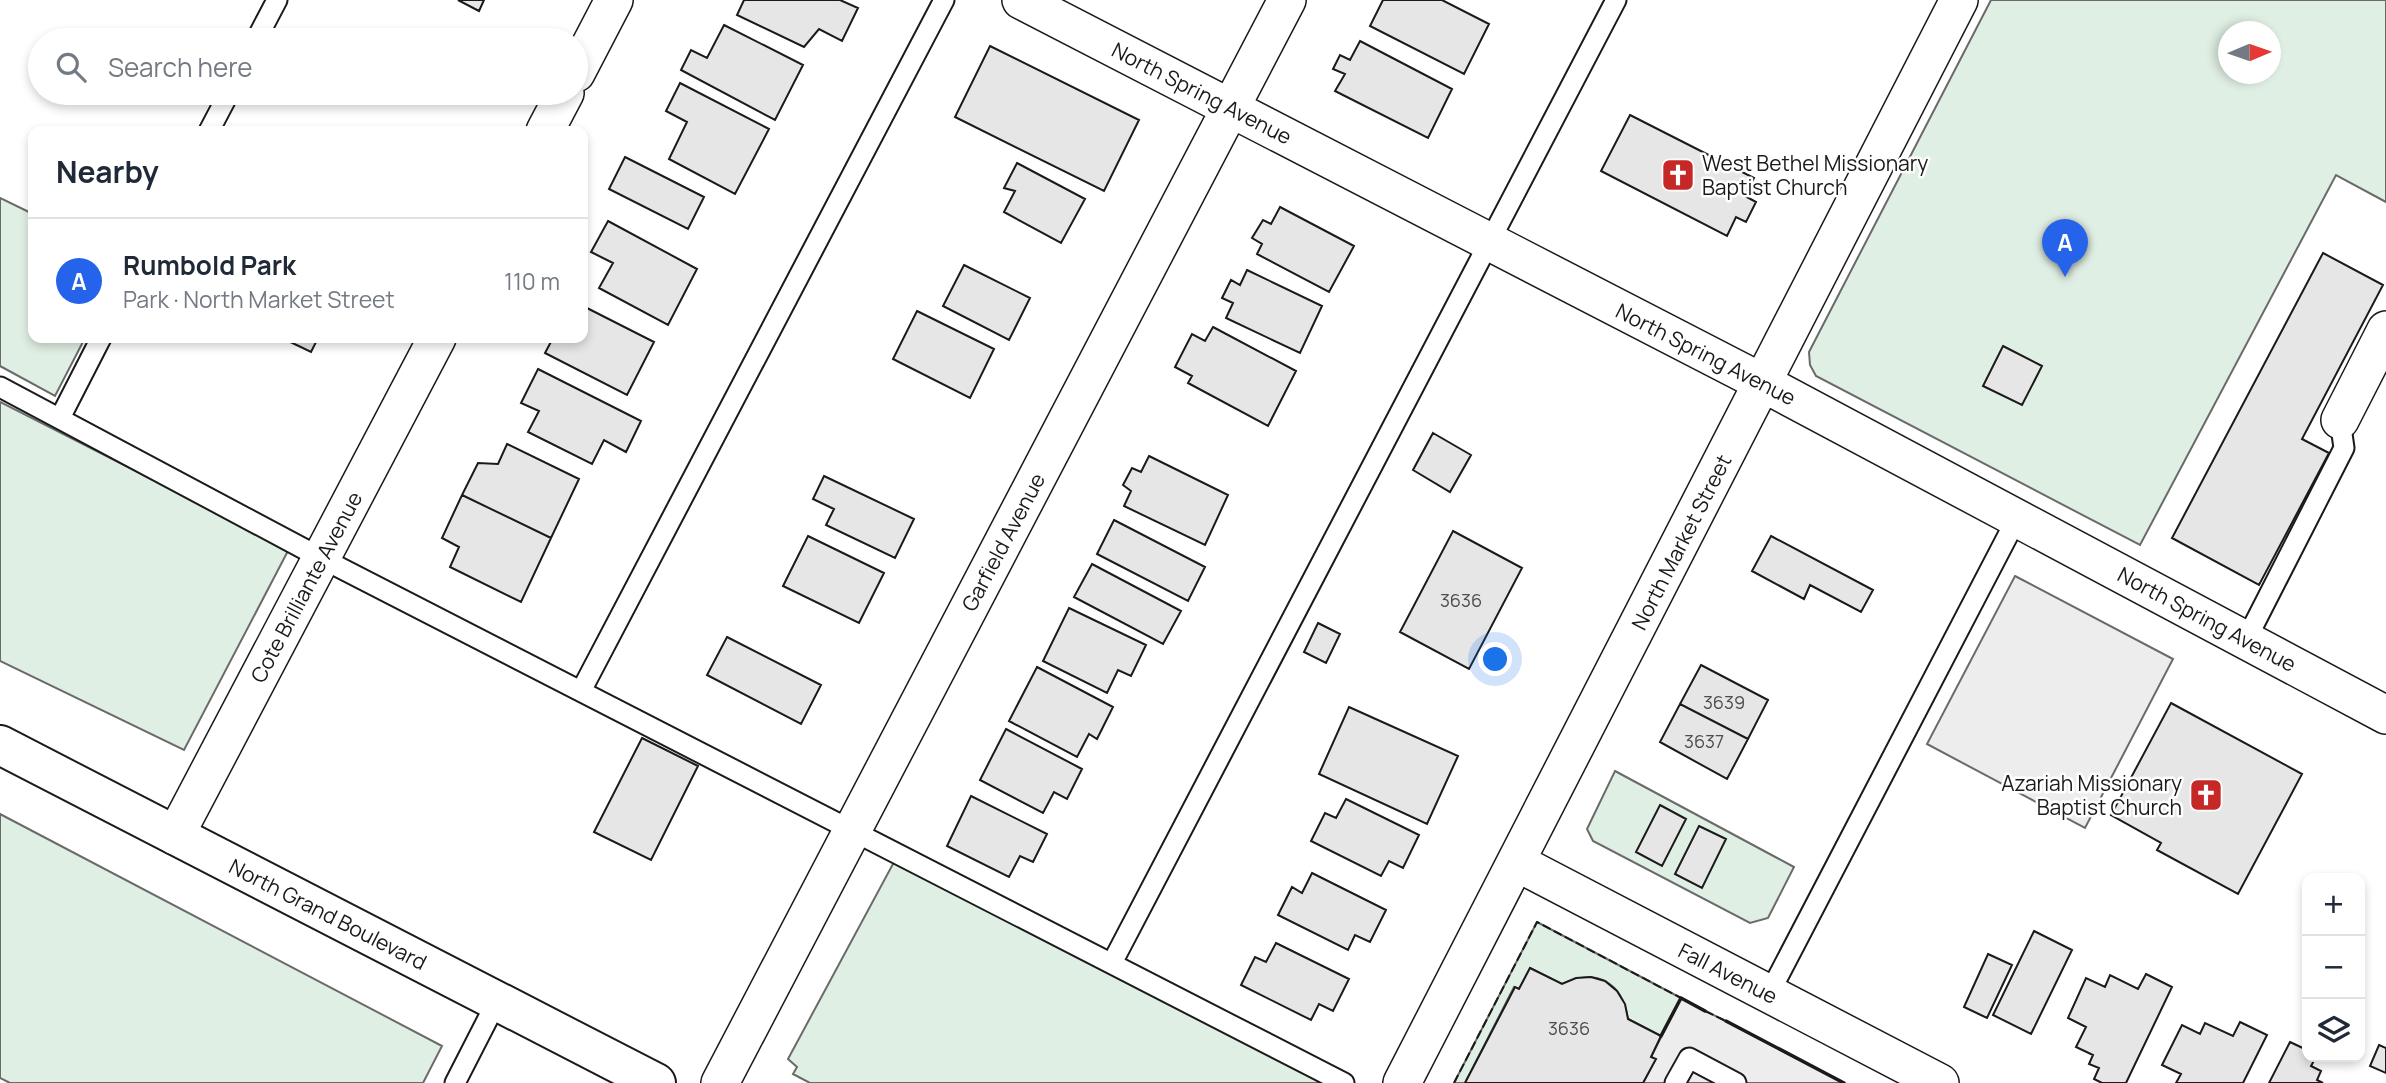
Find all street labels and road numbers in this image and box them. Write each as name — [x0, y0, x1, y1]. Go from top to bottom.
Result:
street label: North Spring Avenue — [1107, 36, 1297, 150]
street label: North Spring Avenue — [1611, 297, 1801, 411]
street label: North Market Street — [1625, 450, 1737, 634]
street label: Garfield Avenue — [955, 468, 1051, 616]
street label: Cote Brilliante Avenue — [244, 487, 368, 687]
street label: North Spring Avenue — [2113, 560, 2301, 678]
street label: North Grand Boulevard — [224, 852, 432, 976]
street label: Fall Avenue — [1674, 936, 1782, 1010]

